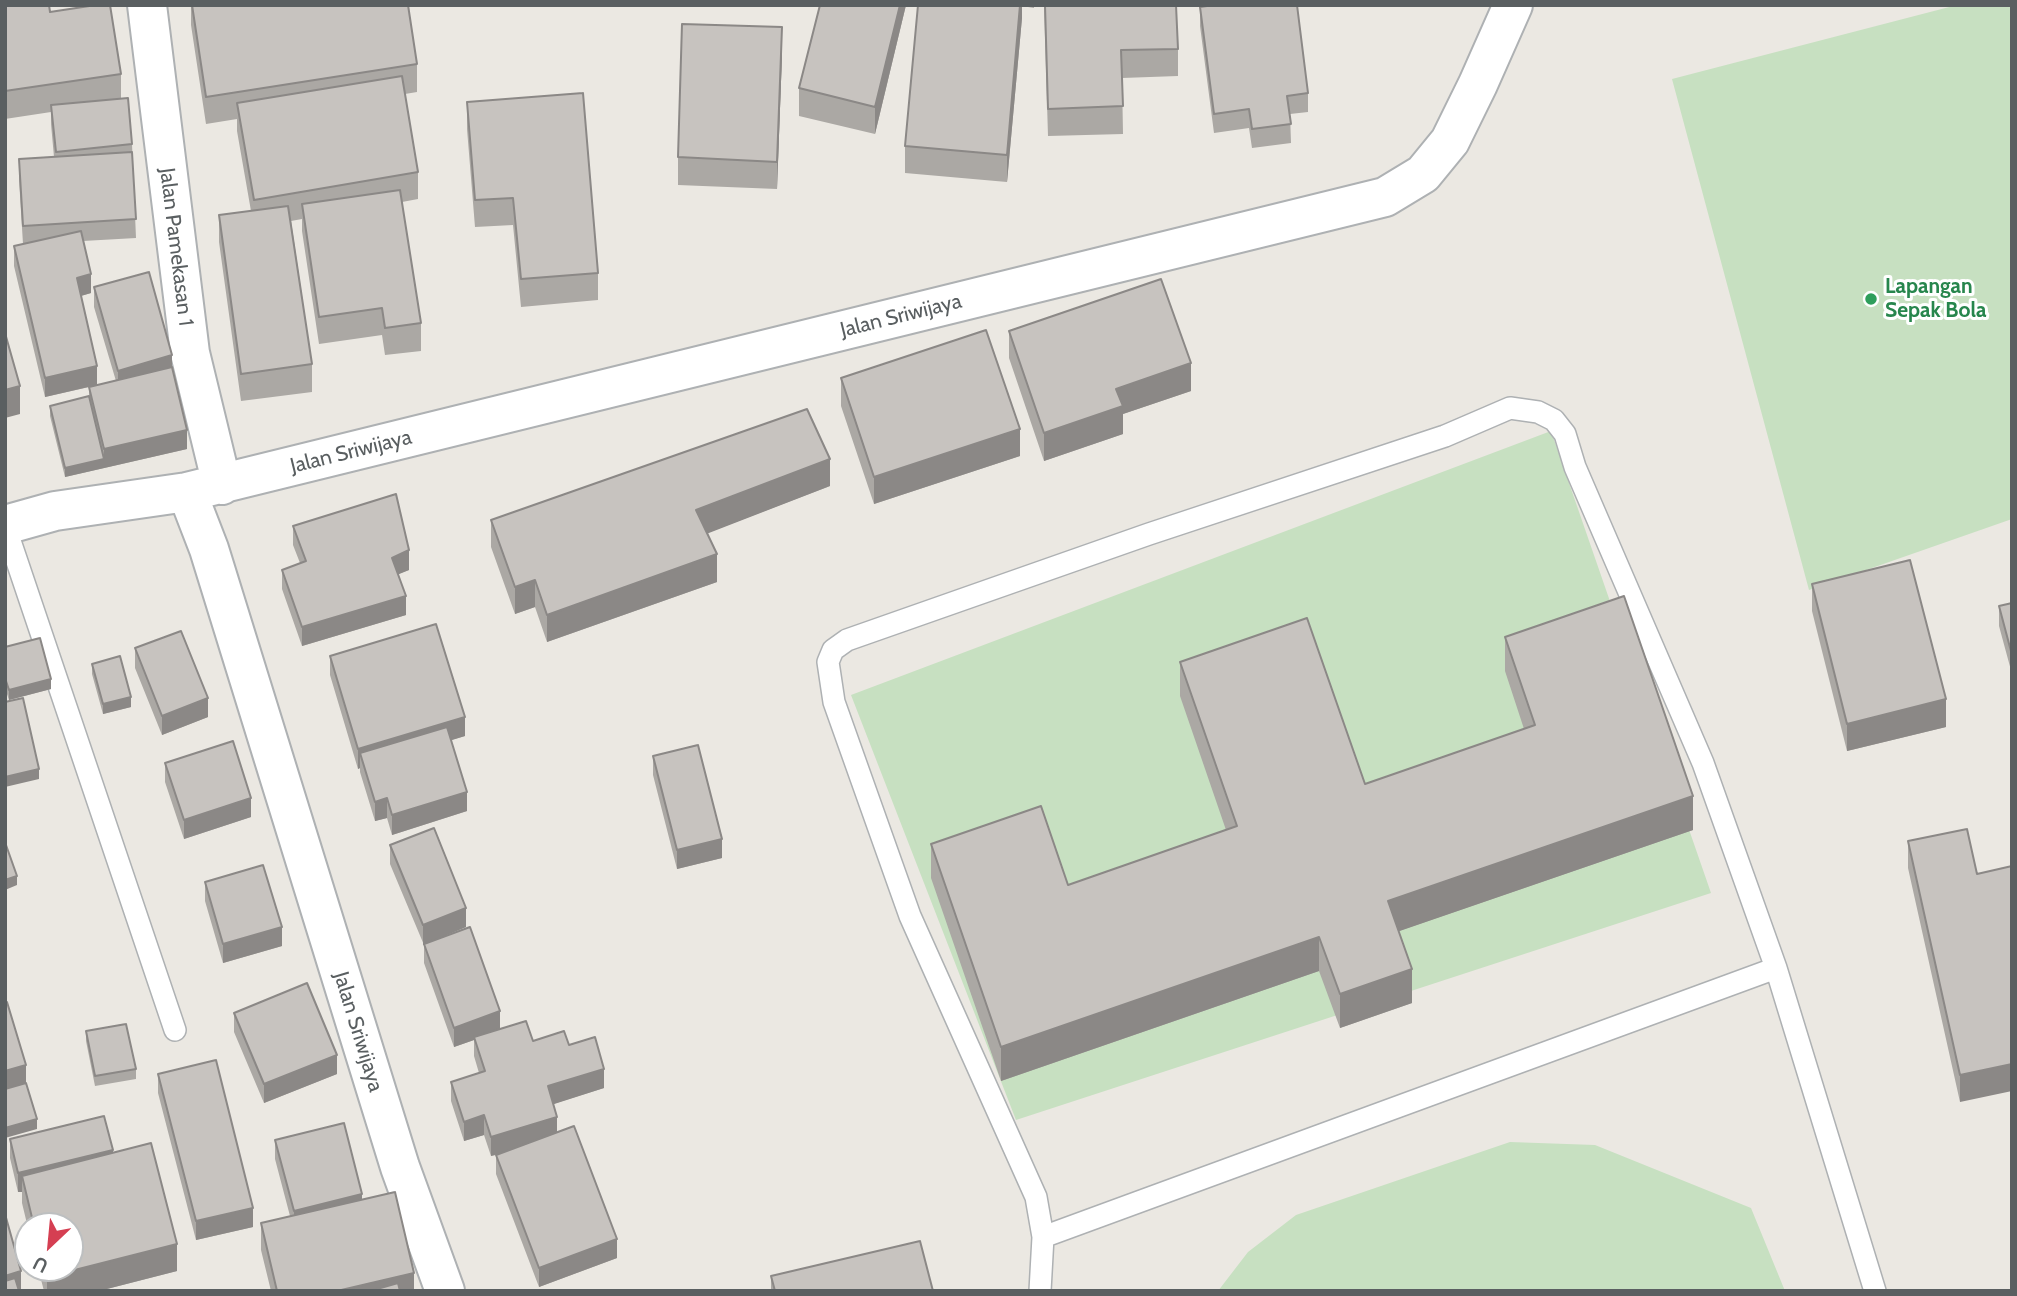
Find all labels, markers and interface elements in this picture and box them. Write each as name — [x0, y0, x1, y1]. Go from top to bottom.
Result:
street label: Jalan Pamekasan 1 — [154, 166, 198, 328]
place label: Lapangan Sepak Bola — [1885, 274, 1986, 324]
street label: Jalan Sriwijaya — [838, 289, 964, 343]
marker: Lapangan Sepak Bola — [1863, 291, 1879, 307]
street label: Jalan Sriwijaya — [288, 425, 414, 479]
street label: Jalan Sriwijaya — [328, 969, 388, 1095]
north arrow — [14, 1212, 84, 1282]
text: U — [29, 1251, 52, 1278]

